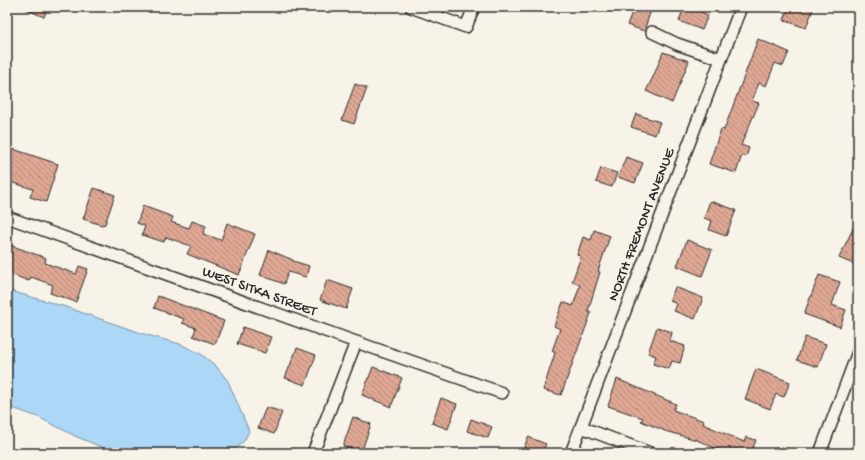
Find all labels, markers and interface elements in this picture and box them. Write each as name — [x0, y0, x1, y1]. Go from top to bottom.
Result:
street label: NORTH FREMONT AVENUE — [605, 145, 680, 304]
street label: WEST SITKA STREET — [199, 263, 320, 321]

